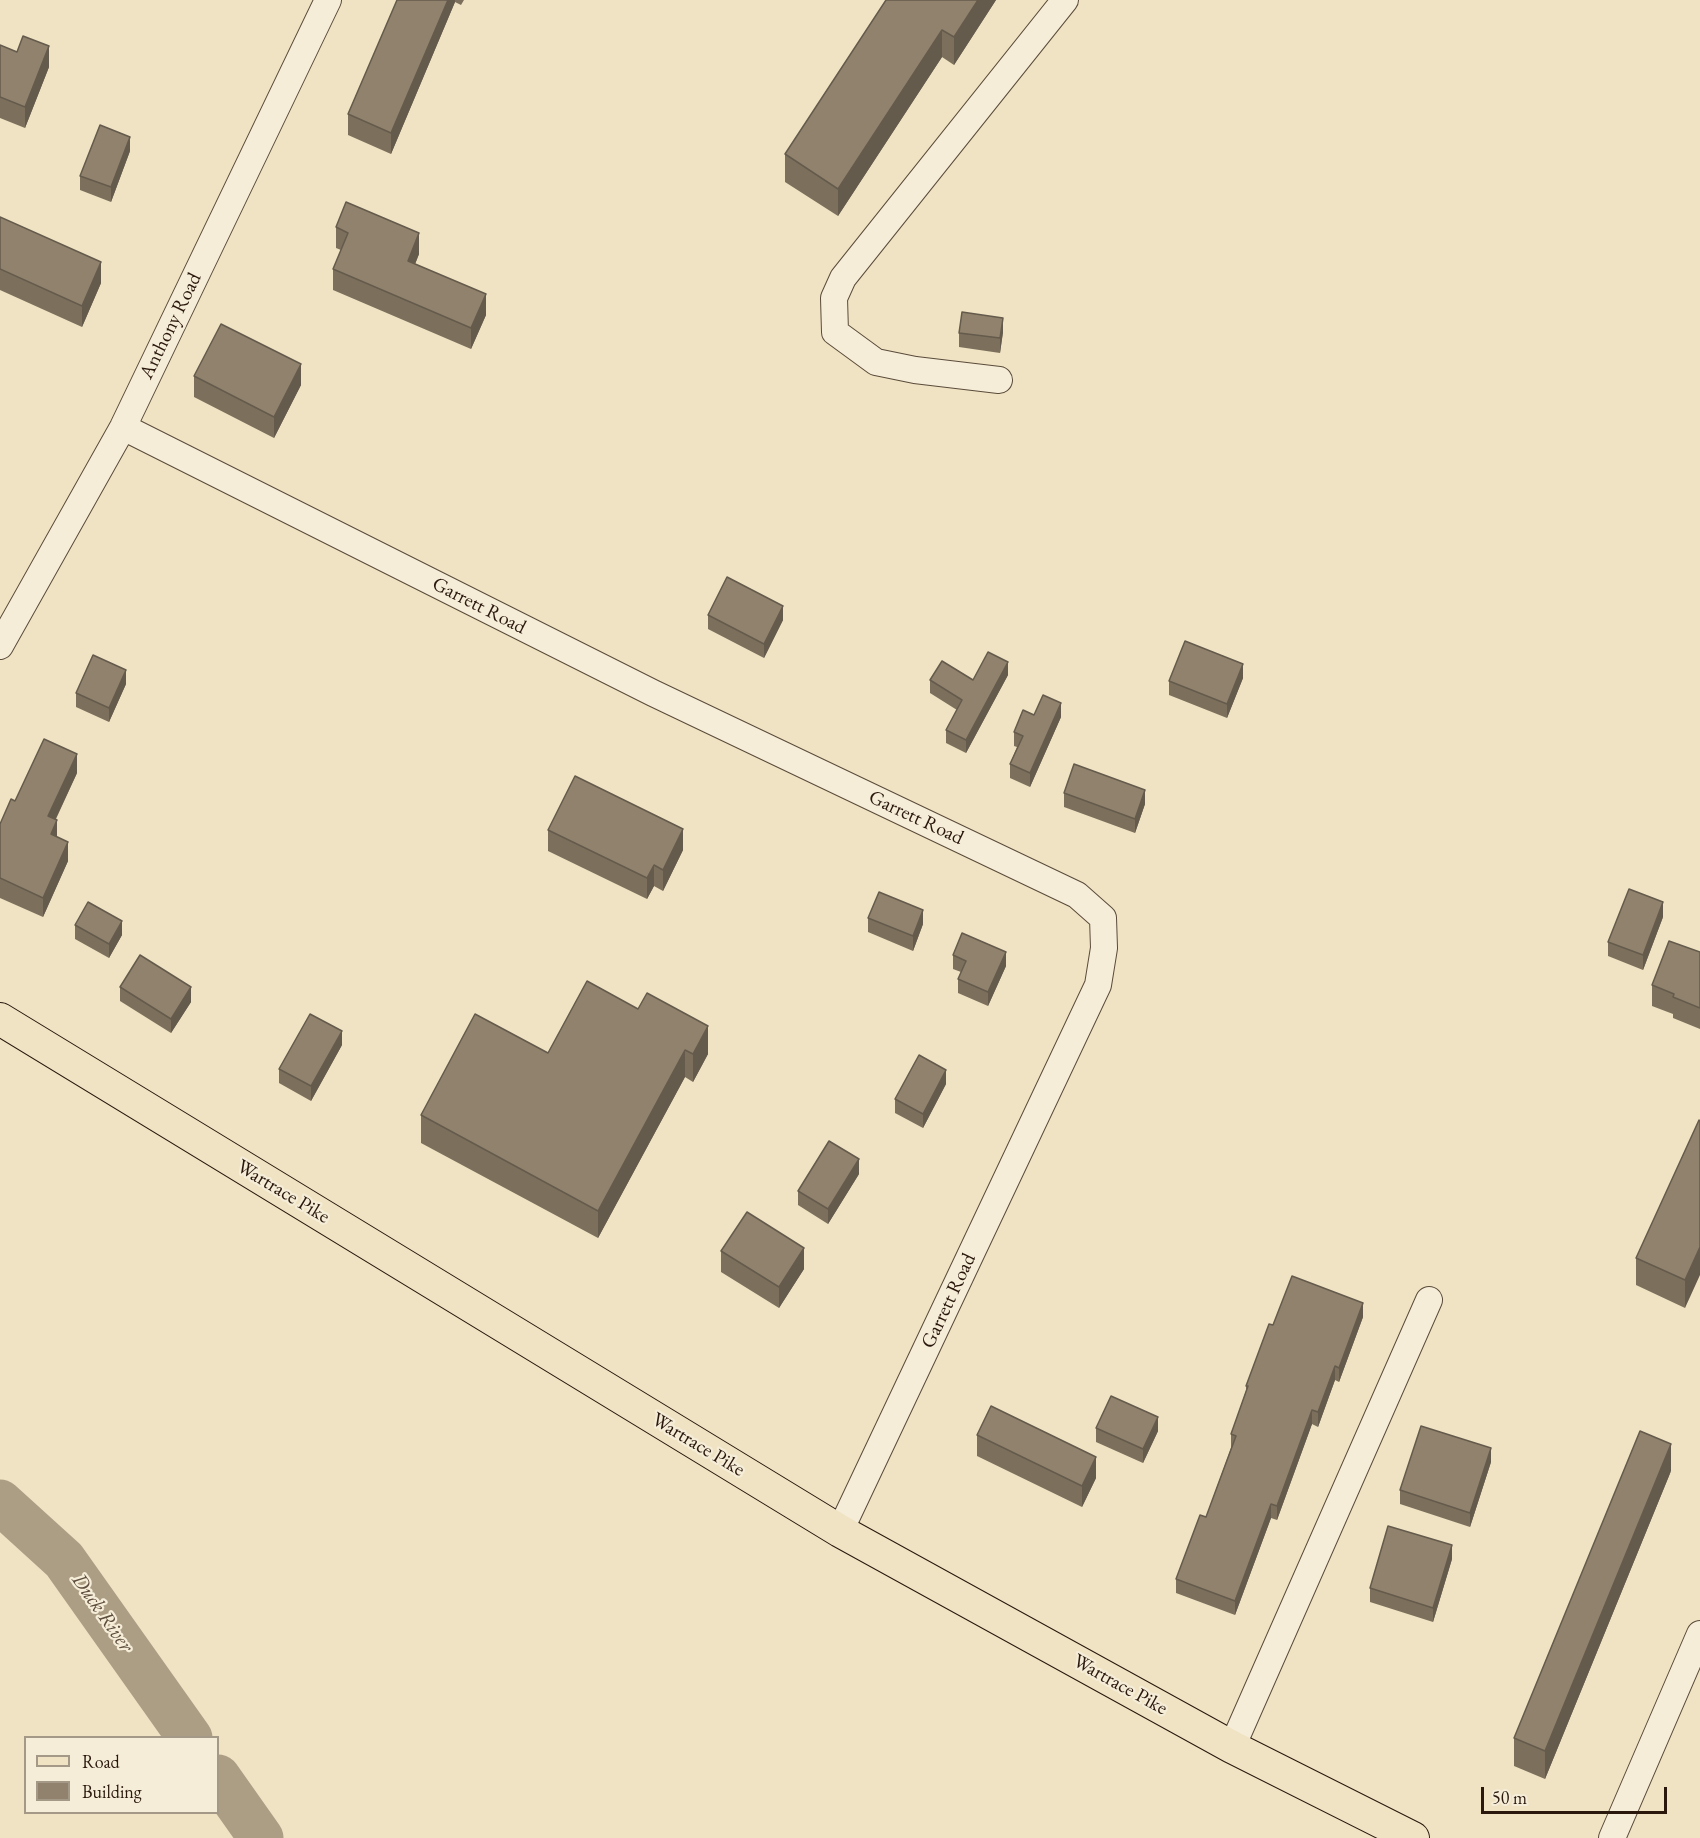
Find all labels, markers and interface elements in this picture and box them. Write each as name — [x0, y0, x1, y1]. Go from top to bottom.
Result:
street label: Anthony Road — [135, 269, 207, 383]
street label: Garrett Road — [428, 572, 530, 640]
street label: Garrett Road — [865, 786, 967, 850]
street label: Wartrace Pike — [232, 1155, 334, 1229]
street label: Garrett Road — [917, 1250, 981, 1352]
street label: Wartrace Pike — [647, 1408, 749, 1482]
water label: Duck River — [66, 1569, 138, 1657]
street label: Wartrace Pike — [1068, 1649, 1172, 1721]
legend — [24, 1736, 219, 1814]
text: Road — [82, 1750, 120, 1773]
scale bar — [1484, 1775, 1670, 1813]
text: Building — [82, 1780, 142, 1803]
text: 50 m — [1492, 1786, 1527, 1809]

